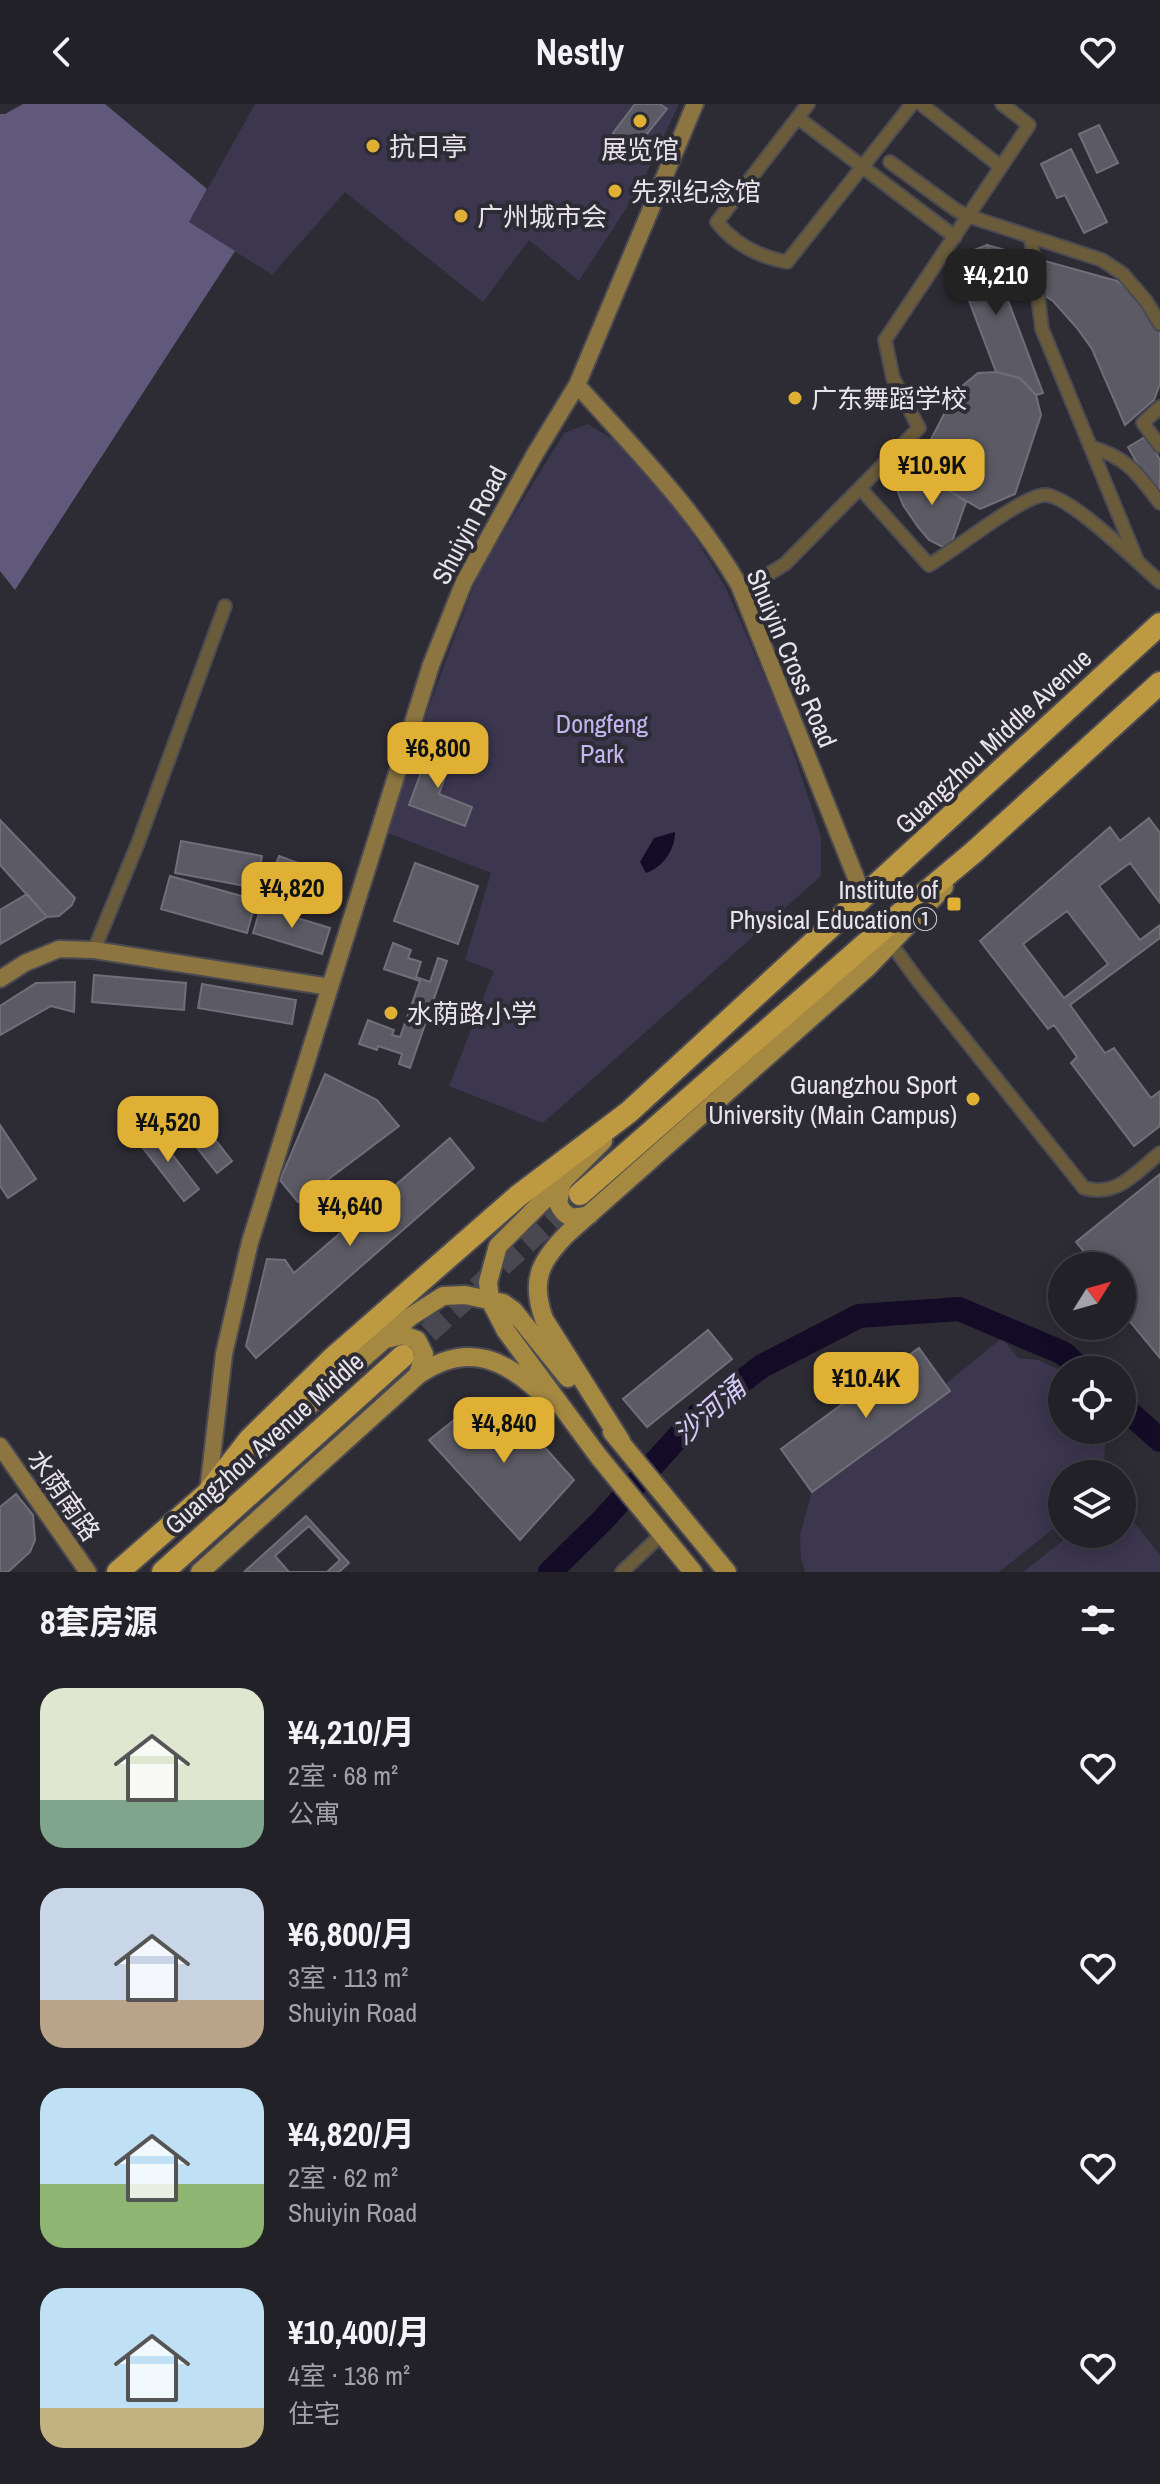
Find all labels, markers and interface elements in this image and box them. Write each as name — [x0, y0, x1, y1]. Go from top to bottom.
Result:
text: Nestly — [536, 28, 624, 76]
icon: back — [40, 30, 84, 74]
icon: heart — [1076, 30, 1120, 74]
marker: 展览馆 — [631, 112, 649, 130]
place label: 抗日亭 — [389, 129, 467, 164]
place label: 展览馆 — [601, 132, 679, 167]
marker: 抗日亭 — [364, 137, 382, 155]
place label: 先烈纪念馆 — [631, 174, 761, 209]
marker: 先烈纪念馆 — [606, 182, 624, 200]
place label: 广州城市会 — [477, 199, 607, 234]
marker: 广州城市会 — [452, 207, 470, 225]
pin: ¥4,210 — [931, 249, 1061, 317]
text: ¥4,210 — [963, 257, 1029, 292]
place label: 广东舞蹈学校 — [811, 381, 967, 416]
marker: 广东舞蹈学校 — [786, 389, 804, 407]
pin: ¥10.9K — [867, 439, 997, 507]
text: ¥10.9K — [898, 447, 966, 482]
street label: Shuiyin Road — [423, 460, 515, 590]
street label: Shuiyin Cross Road — [739, 563, 845, 753]
street label: Guangzhou Middle Avenue — [887, 641, 1099, 841]
park label: Dongfeng Park — [556, 706, 648, 771]
pin: ¥6,800 — [373, 722, 503, 790]
text: ¥6,800 — [405, 730, 471, 765]
pin: ¥4,820 — [227, 862, 357, 930]
text: ¥4,820 — [259, 870, 325, 905]
place label: Institute of Physical Education① — [729, 872, 938, 937]
marker: Institute of Physical Education① — [945, 895, 963, 913]
place label: 水荫路小学 — [407, 996, 537, 1031]
marker: 水荫路小学 — [382, 1004, 400, 1022]
place label: Guangzhou Sport University (Main Campus) — [708, 1067, 957, 1132]
marker: Guangzhou Sport University (Main Campus) — [964, 1090, 982, 1108]
pin: ¥4,520 — [103, 1096, 233, 1164]
text: ¥4,520 — [135, 1104, 201, 1139]
pin: ¥4,640 — [285, 1180, 415, 1248]
text: ¥4,640 — [317, 1188, 383, 1223]
north arrow — [1048, 1252, 1136, 1340]
map controls — [1048, 1252, 1136, 1548]
street label: Guangzhou Avenue Middle — [157, 1344, 371, 1542]
pin: ¥10.4K — [801, 1352, 931, 1420]
button: locate — [1048, 1356, 1136, 1444]
text: ¥10.4K — [832, 1360, 900, 1395]
water label: 沙河涌 — [665, 1367, 755, 1453]
pin: ¥4,840 — [439, 1397, 569, 1465]
text: ¥4,840 — [471, 1405, 537, 1440]
street label: 水荫南路 — [20, 1442, 108, 1548]
button: layers — [1048, 1460, 1136, 1548]
icon: filters — [1076, 1598, 1120, 1642]
text: 8套房源 — [40, 1599, 158, 1645]
text: ¥4,210/月 — [288, 1709, 415, 1755]
icon: home — [104, 1720, 200, 1816]
icon: heart — [1076, 1746, 1120, 1790]
text: 2室 · 68 m² — [288, 1758, 398, 1793]
text: 公寓 — [288, 1796, 340, 1831]
text: ¥6,800/月 — [288, 1911, 415, 1957]
icon: home — [104, 1920, 200, 2016]
icon: heart — [1076, 1946, 1120, 1990]
text: 3室 · 113 m² — [288, 1960, 408, 1995]
text: Shuiyin Road — [288, 1995, 417, 2030]
text: ¥4,820/月 — [288, 2111, 415, 2157]
icon: home — [104, 2120, 200, 2216]
icon: heart — [1076, 2146, 1120, 2190]
text: 2室 · 62 m² — [288, 2160, 398, 2195]
text: Shuiyin Road — [288, 2195, 417, 2230]
text: ¥10,400/月 — [288, 2309, 431, 2355]
icon: home — [104, 2320, 200, 2416]
icon: heart — [1076, 2346, 1120, 2390]
text: 4室 · 136 m² — [288, 2358, 410, 2393]
text: 住宅 — [288, 2396, 340, 2431]

